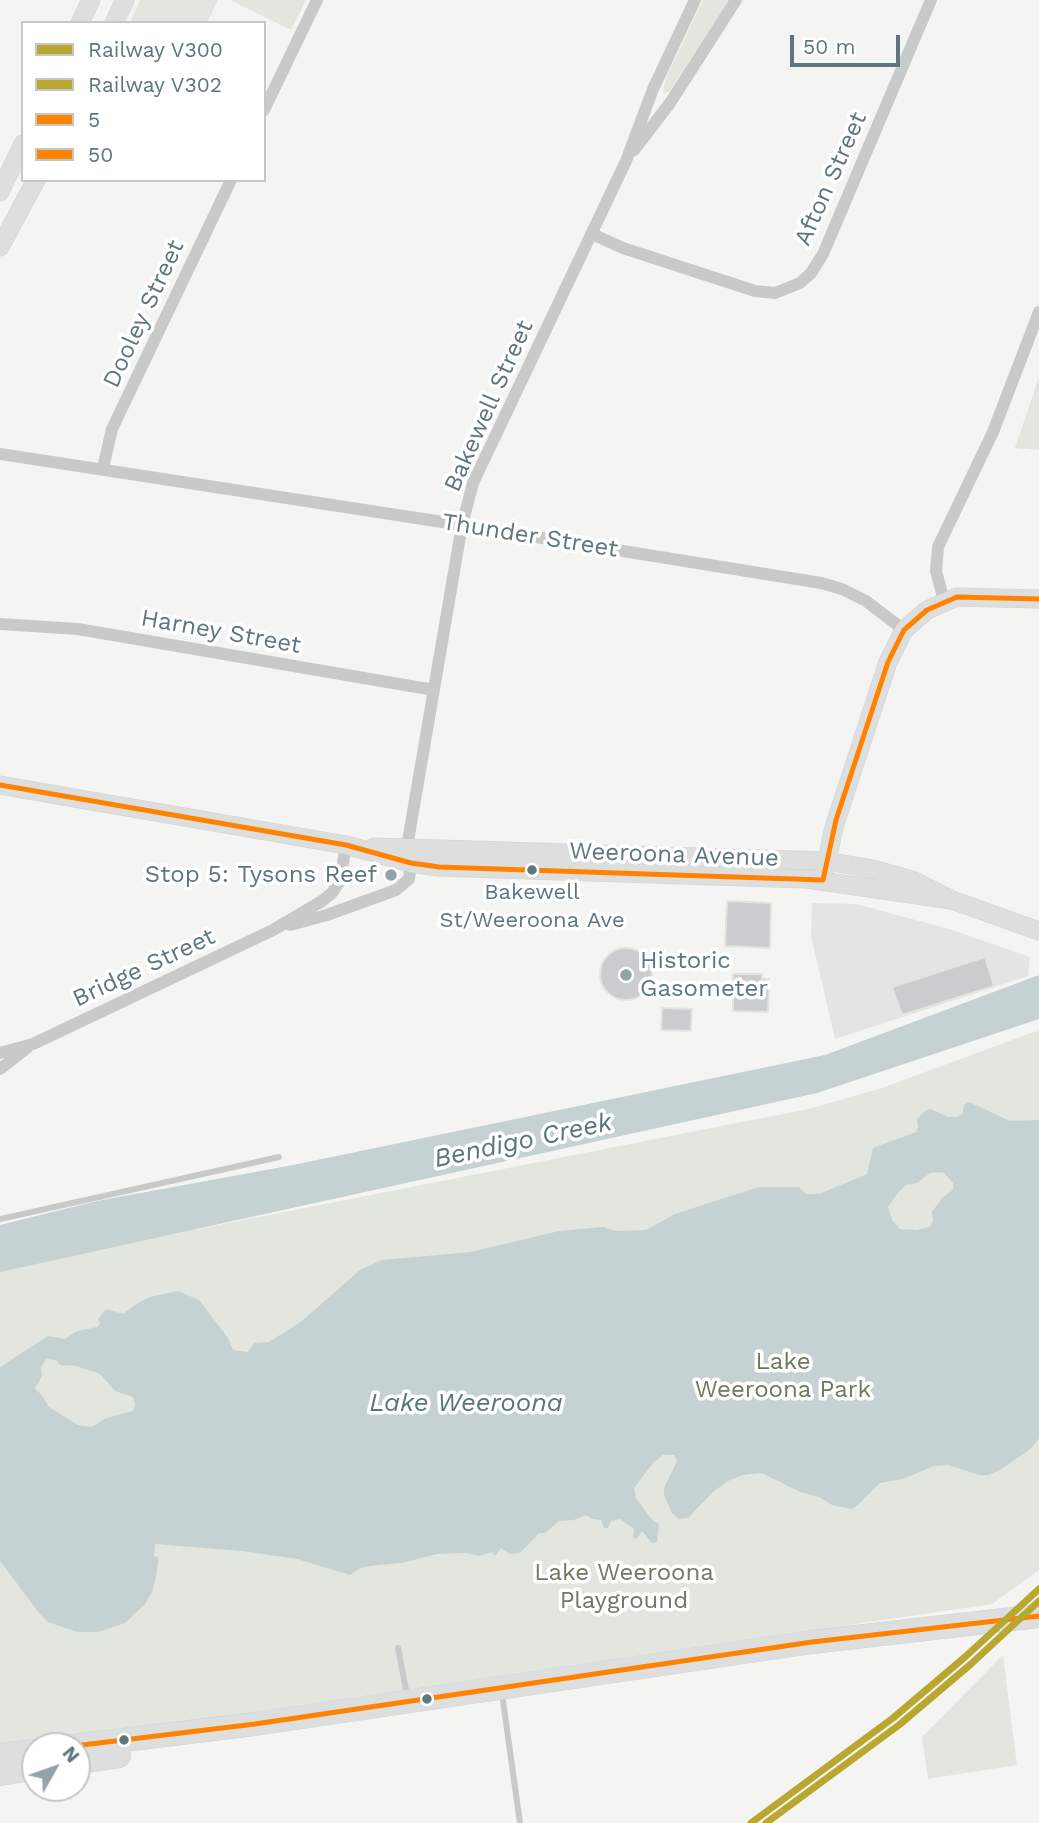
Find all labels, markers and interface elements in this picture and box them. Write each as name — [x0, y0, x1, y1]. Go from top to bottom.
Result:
legend — [21, 21, 266, 182]
scale bar — [794, 21, 904, 65]
text: 50 m — [803, 34, 855, 59]
text: Railway V300 — [88, 37, 223, 62]
text: Railway V302 — [88, 72, 222, 97]
text: 5 — [88, 107, 100, 132]
street label: Afton Street — [789, 108, 873, 250]
text: 50 — [88, 142, 113, 167]
street label: Dooley Street — [97, 236, 191, 392]
street label: Bakewell Street — [438, 316, 540, 496]
street label: Thunder Street — [440, 508, 620, 564]
street label: Harney Street — [139, 604, 303, 660]
street label: Weeroona Avenue — [569, 837, 779, 873]
place label: Stop 5: Tysons Reef — [145, 861, 377, 889]
marker: Bakewell St/Weeroona Ave — [525, 863, 539, 877]
marker: Stop 5: Tysons Reef — [383, 867, 399, 883]
place label: Bakewell St/Weeroona Ave — [439, 880, 625, 931]
street label: Bridge Street — [68, 922, 220, 1014]
place label: Historic Gasometer — [640, 947, 768, 1003]
marker: Historic Gasometer — [618, 967, 634, 983]
water label: Bendigo Creek — [431, 1107, 615, 1175]
park label: Lake Weeroona Park — [695, 1348, 871, 1404]
water label: Lake Weeroona — [369, 1387, 563, 1419]
park label: Lake Weeroona Playground — [534, 1559, 714, 1615]
unlabelled marker — [420, 1692, 434, 1706]
north arrow — [21, 1732, 91, 1802]
unlabelled marker — [117, 1733, 131, 1747]
text: N — [58, 1742, 84, 1767]

